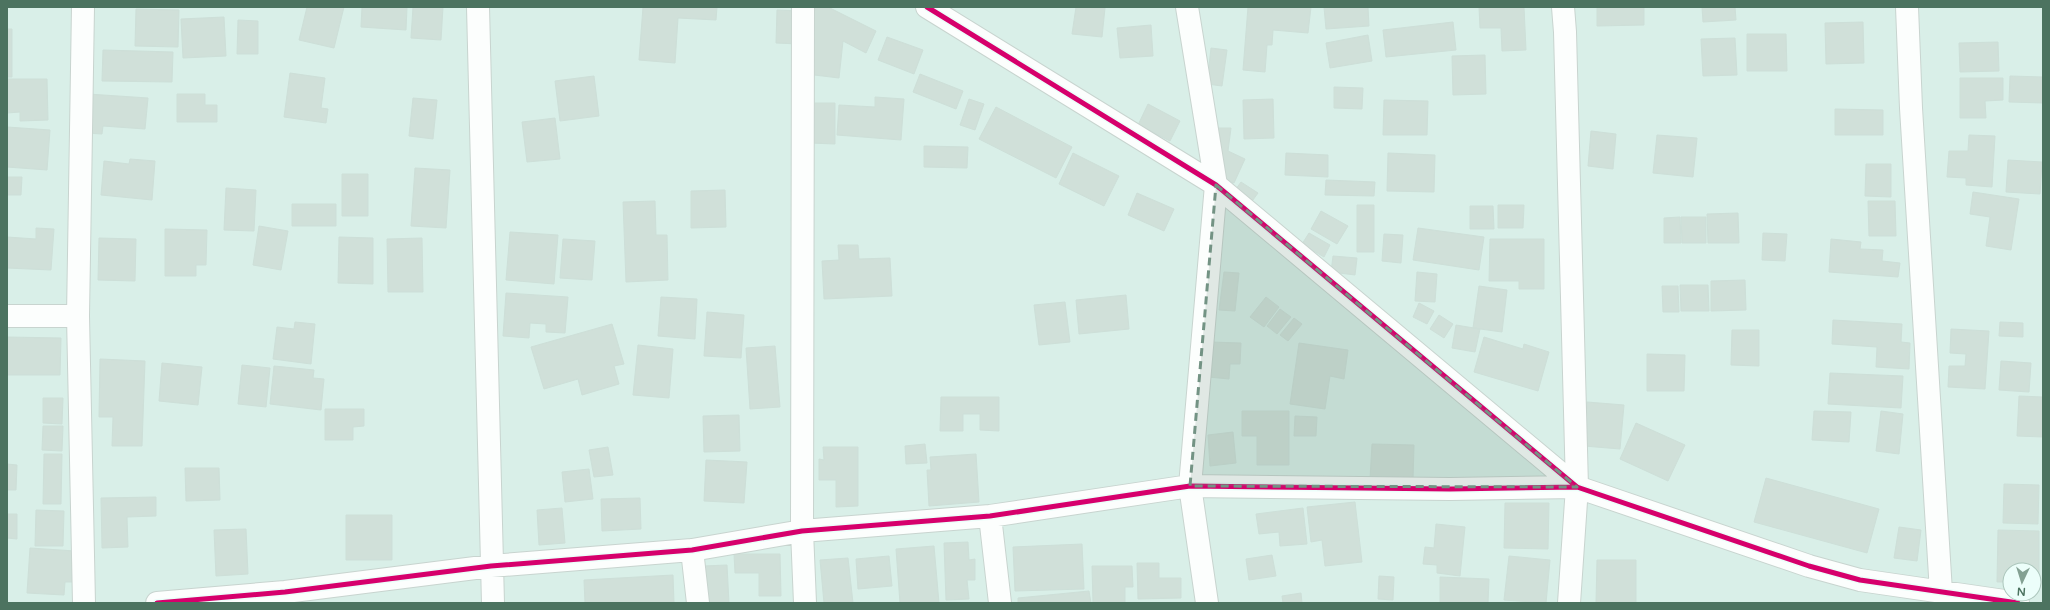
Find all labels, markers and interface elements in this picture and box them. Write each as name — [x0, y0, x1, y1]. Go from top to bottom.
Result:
north arrow — [2002, 562, 2042, 602]
text: N — [2016, 585, 2026, 598]

